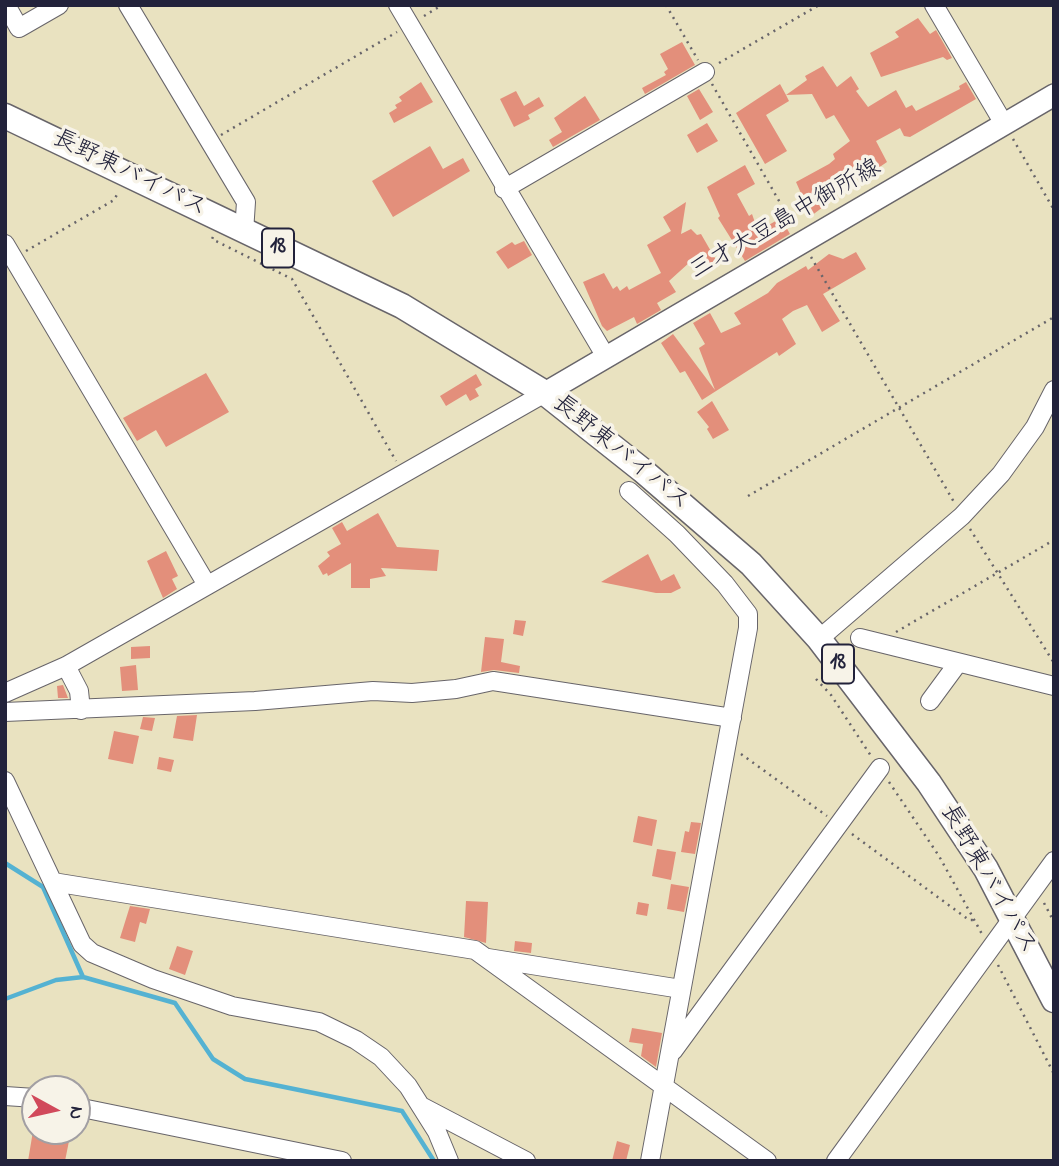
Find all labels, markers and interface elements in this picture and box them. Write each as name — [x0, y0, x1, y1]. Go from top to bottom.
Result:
street label: 長野東バイパス — [47, 125, 211, 225]
street label: 三才大豆島中御所線 — [685, 155, 887, 287]
road number: 18 — [262, 229, 294, 268]
street label: 長野東バイパス — [546, 390, 694, 518]
road number: 18 — [822, 644, 854, 684]
street label: 長野東バイパス — [933, 800, 1041, 960]
north arrow — [21, 1075, 91, 1145]
text: N — [61, 1104, 90, 1121]

